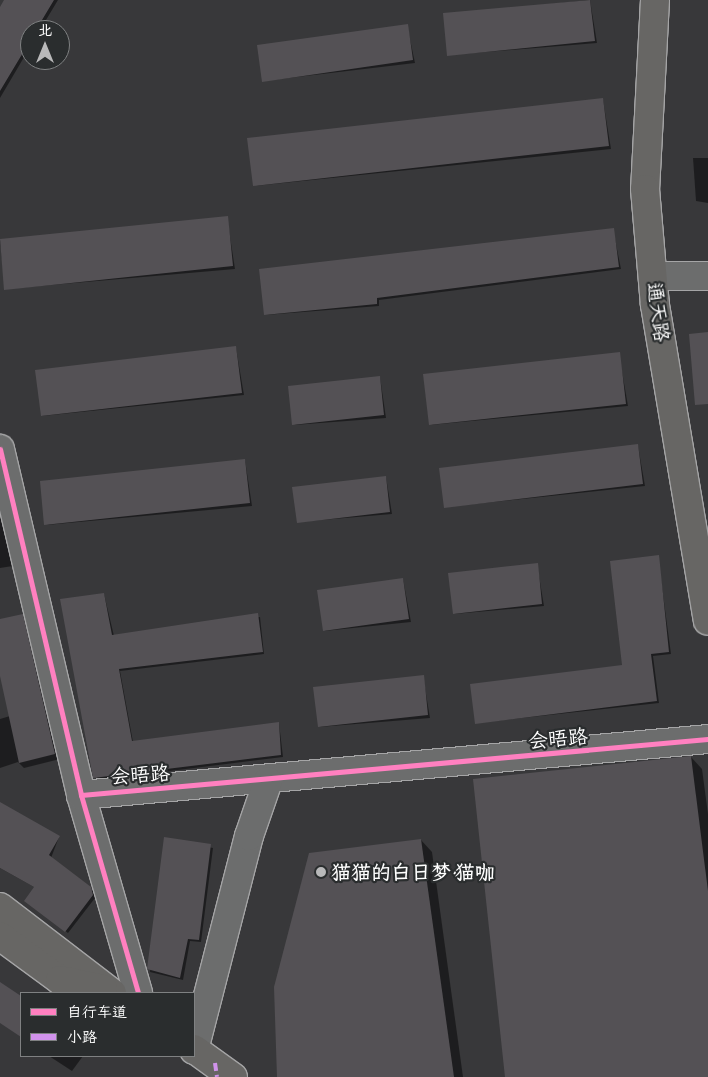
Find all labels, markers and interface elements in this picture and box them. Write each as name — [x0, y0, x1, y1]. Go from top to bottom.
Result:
north arrow — [20, 20, 70, 70]
text: 北 — [38, 22, 52, 39]
street label: 通天路 — [642, 281, 674, 343]
street label: 会晤路 — [527, 724, 589, 754]
street label: 会晤路 — [109, 761, 171, 789]
place label: 猫猫的白日梦·猫咖 — [331, 860, 495, 884]
marker: 猫猫的白日梦·猫咖 — [315, 866, 327, 878]
legend — [20, 992, 195, 1057]
text: 自行车道 — [67, 1003, 127, 1022]
text: 小路 — [67, 1028, 97, 1047]

